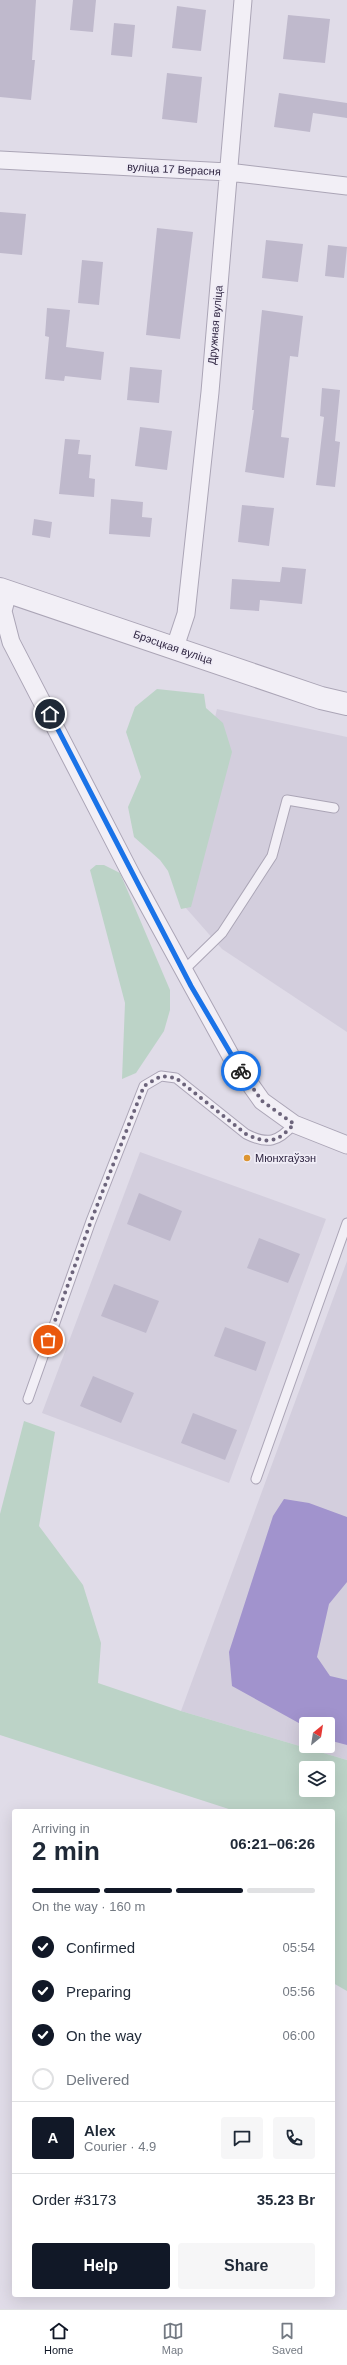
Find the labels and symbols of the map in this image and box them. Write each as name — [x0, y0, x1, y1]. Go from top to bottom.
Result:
street label: вуліца 17 Верасня — [127, 161, 221, 177]
street label: Дружная вуліца — [206, 284, 225, 365]
street label: Брэсцкая вуліца — [132, 628, 215, 666]
pin — [33, 697, 67, 731]
courier — [221, 1051, 261, 1091]
place label: Мюнхгаўзэн — [255, 1152, 316, 1164]
marker: Мюнхгаўзэн — [242, 1153, 252, 1163]
pin — [31, 1323, 65, 1357]
north arrow — [299, 1717, 335, 1753]

